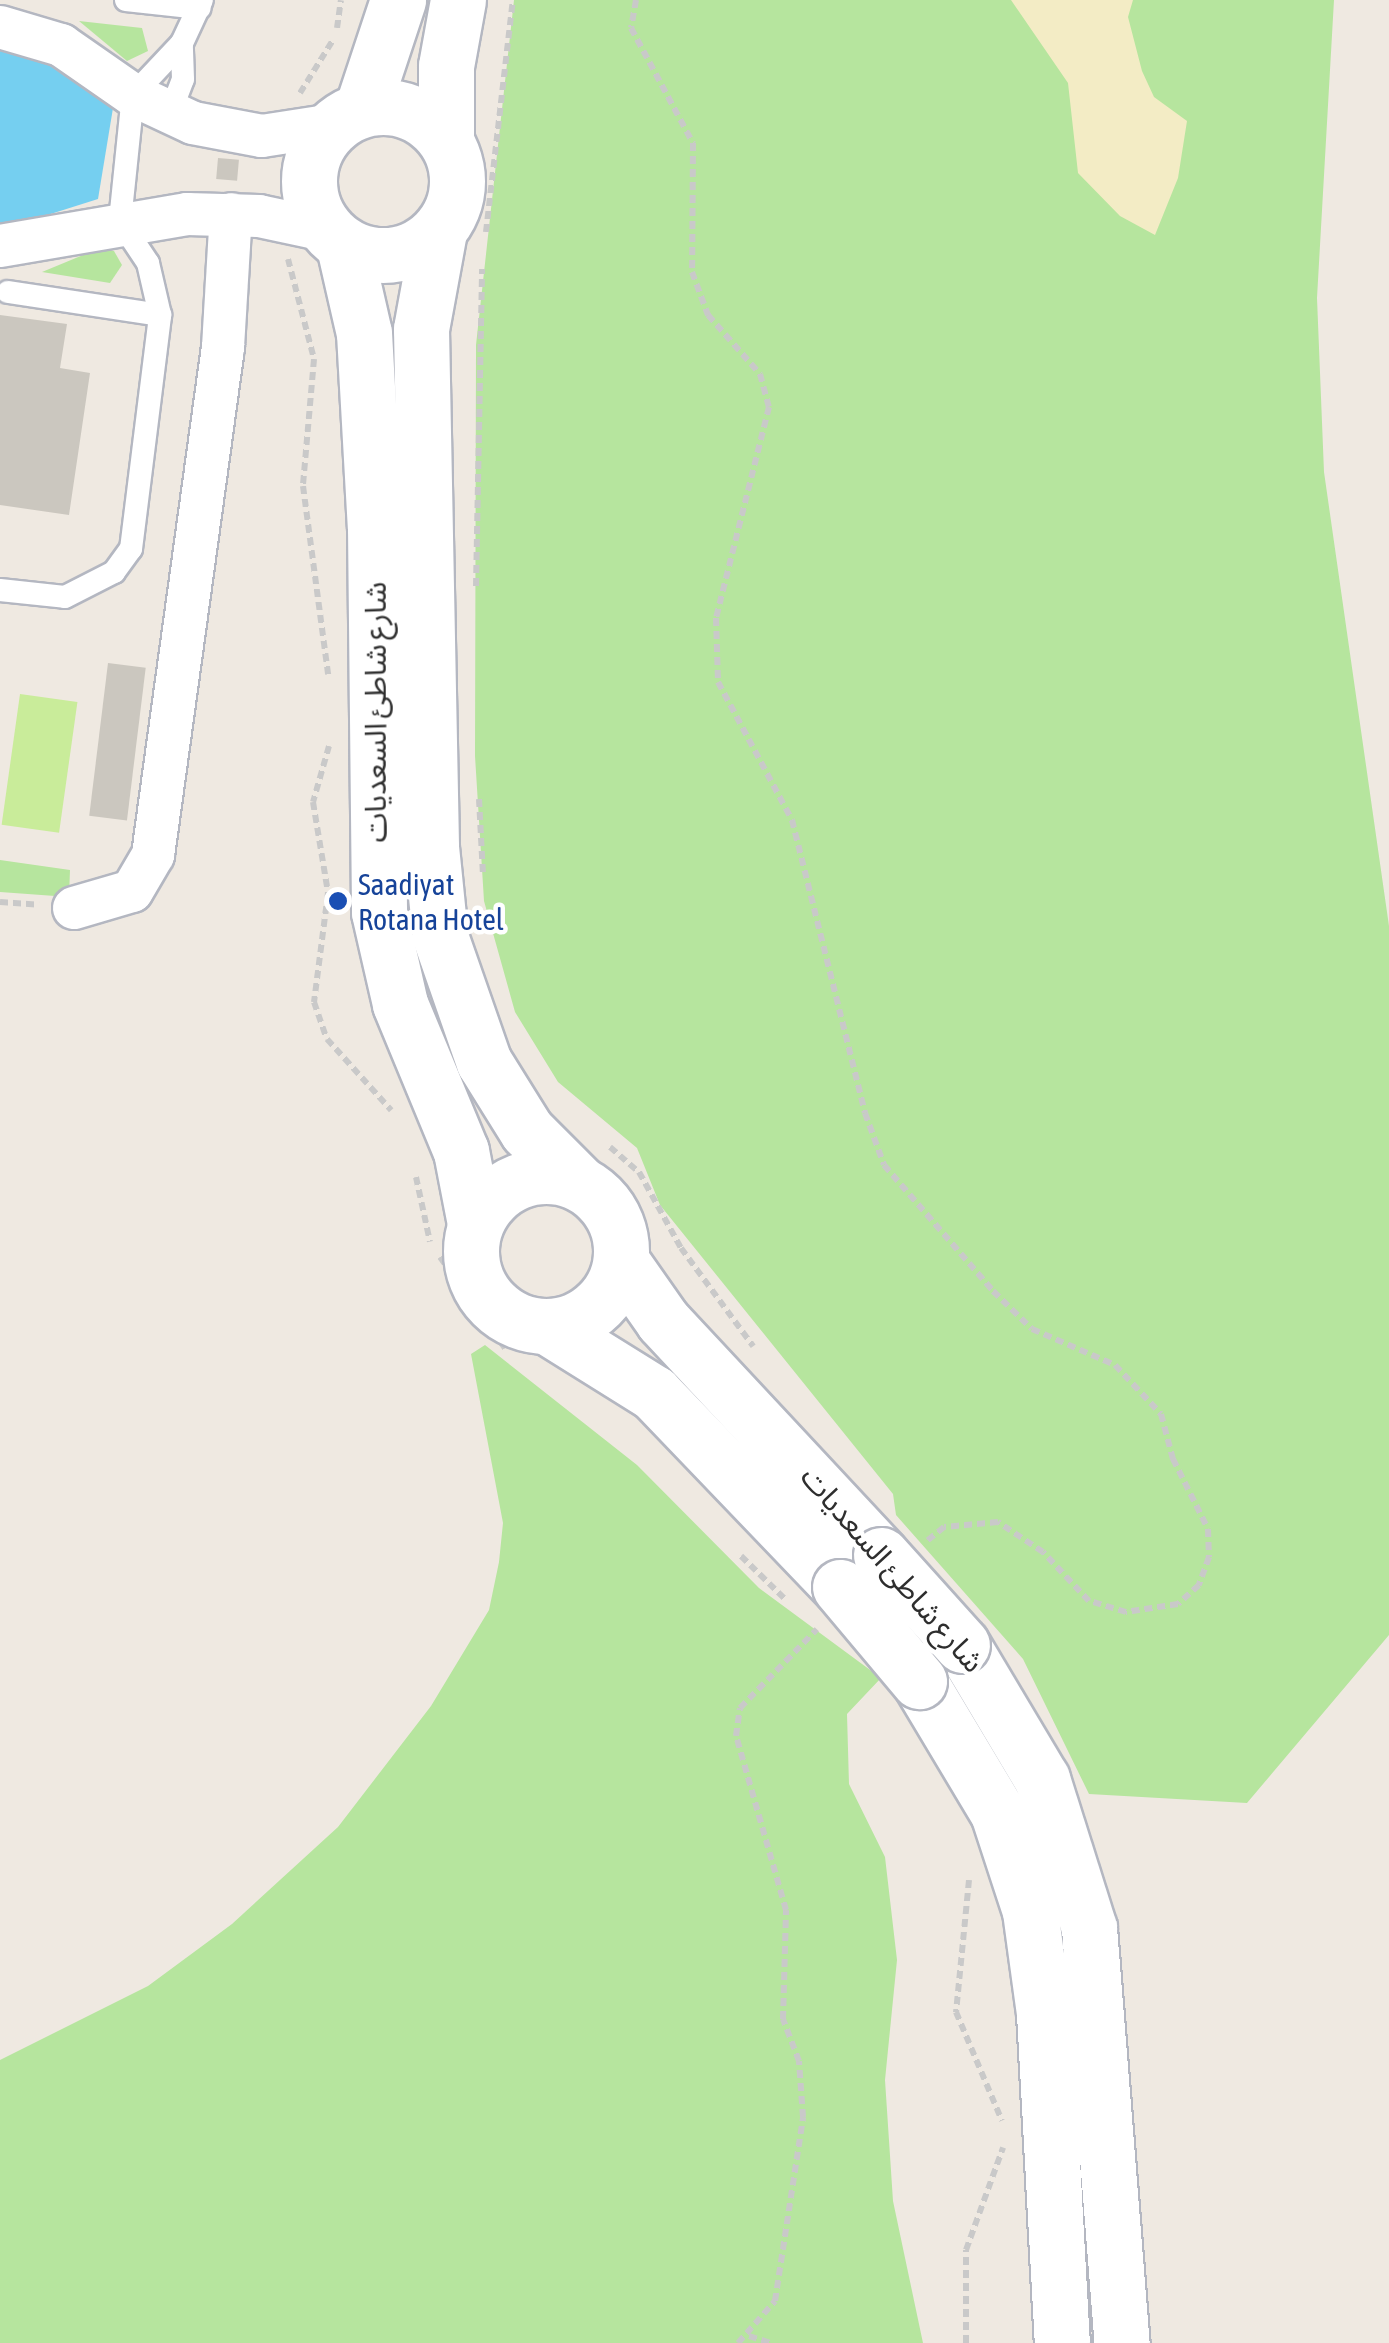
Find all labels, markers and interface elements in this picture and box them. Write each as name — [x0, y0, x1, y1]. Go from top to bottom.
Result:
street label: شارع شاطئ السعديات — [357, 582, 393, 842]
place label: Saadiyat Rotana Hotel — [358, 866, 504, 936]
marker: Saadiyat Rotana Hotel — [327, 890, 349, 912]
street label: شارع شاطئ السعديات — [794, 1459, 992, 1679]

